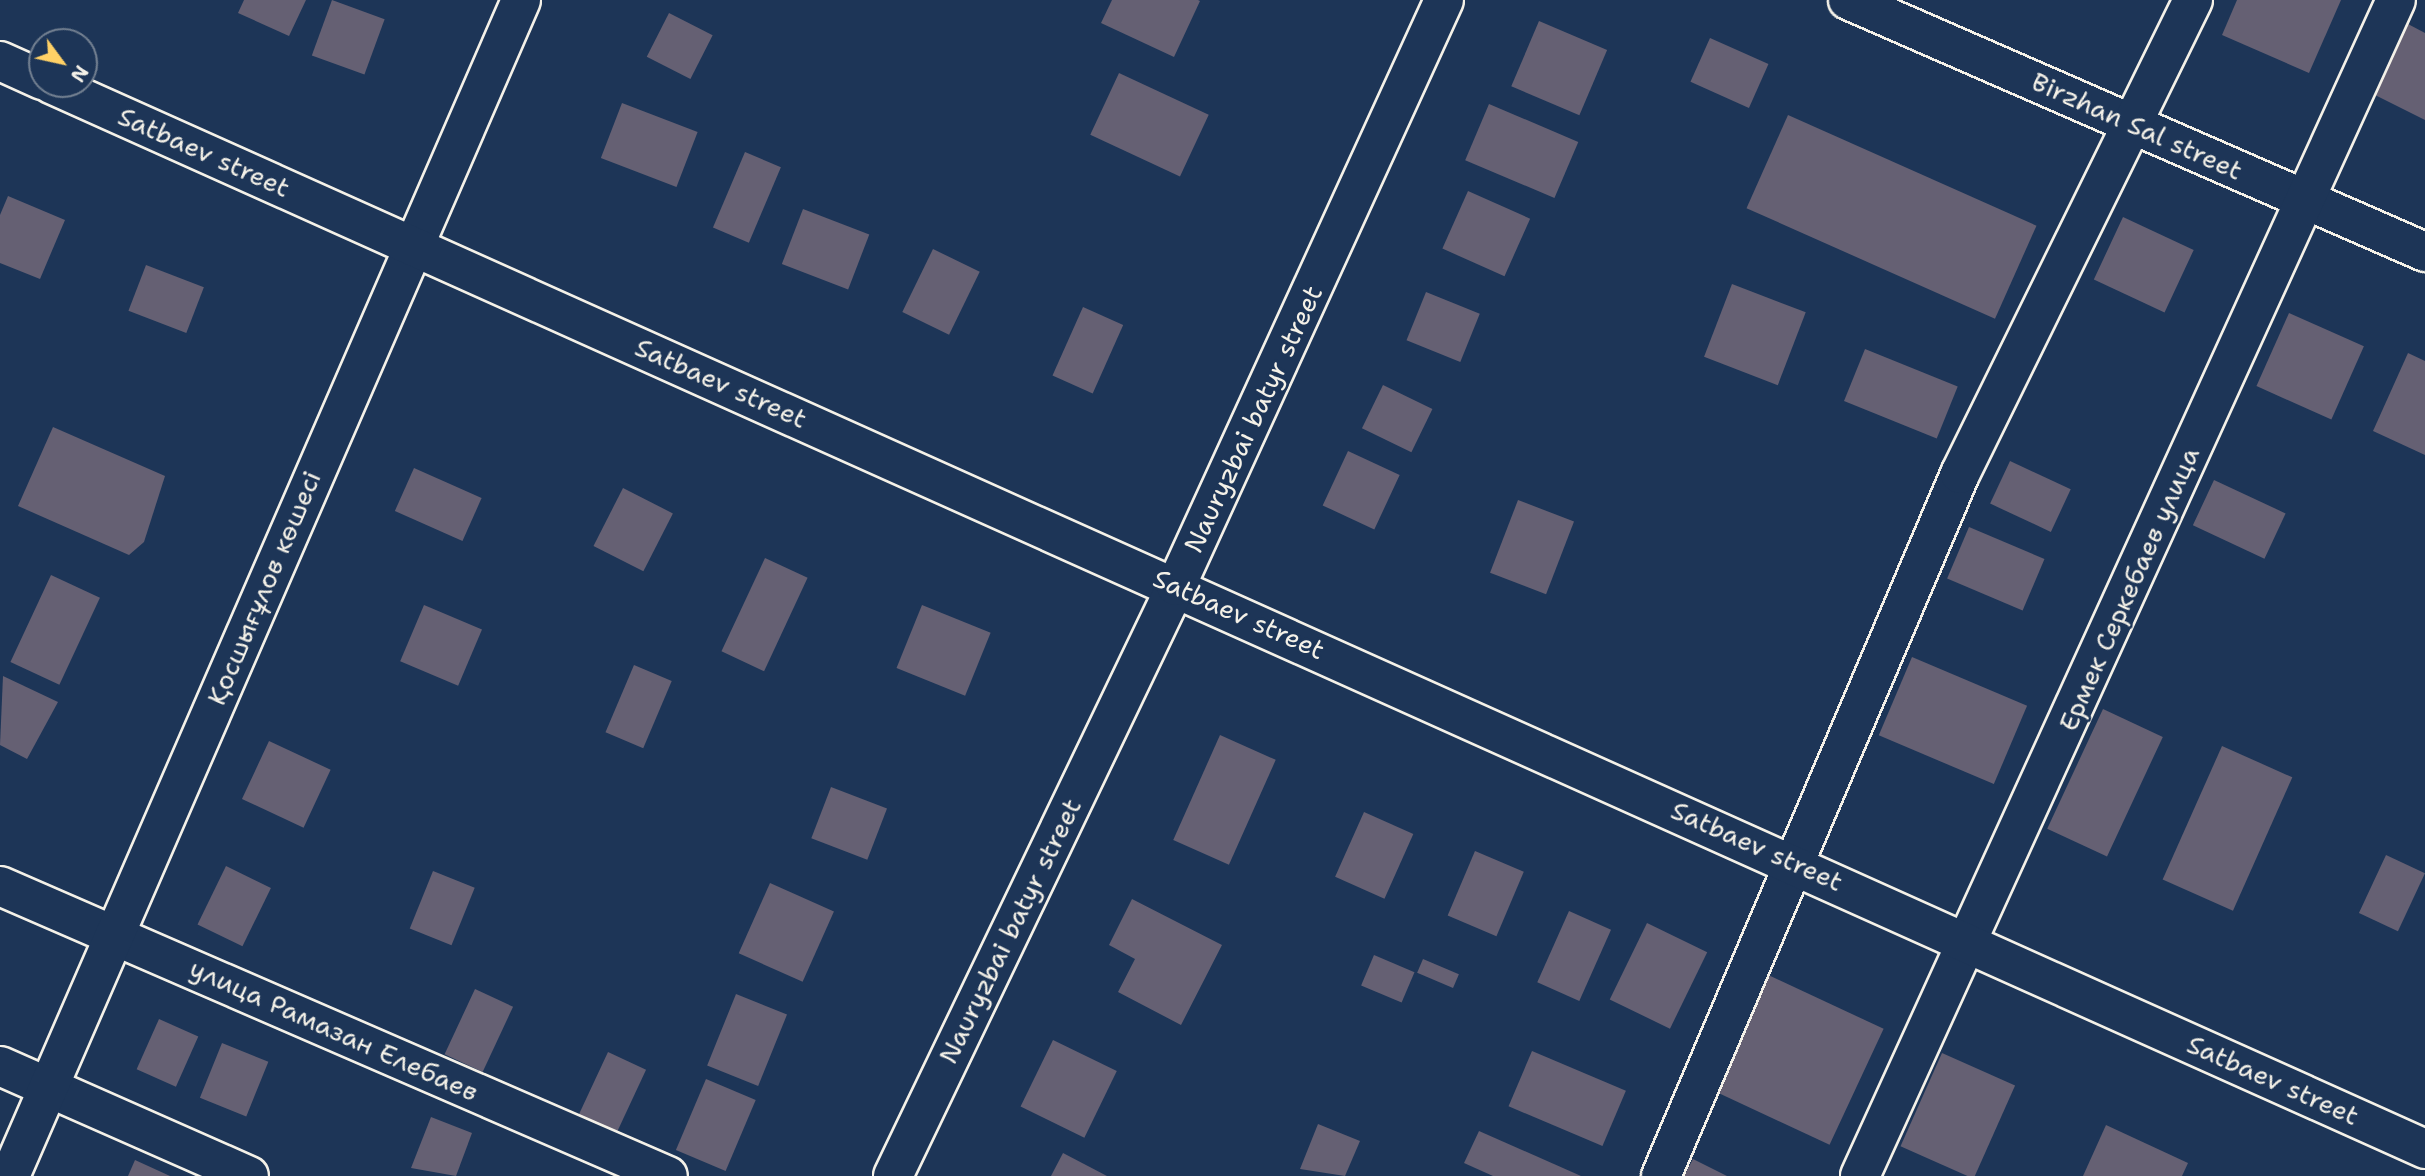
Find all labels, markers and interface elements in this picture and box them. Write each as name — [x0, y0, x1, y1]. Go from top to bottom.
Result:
north arrow — [28, 28, 98, 98]
text: N — [65, 60, 94, 87]
street label: Birzhan Sal street — [2027, 66, 2247, 186]
street label: Satbaev street — [113, 100, 295, 204]
street label: Nauryzbai batyr street — [1177, 281, 1329, 557]
street label: Satbaev street — [630, 331, 812, 435]
street label: Ермек Серкебаев улица — [2052, 442, 2206, 736]
street label: Қосшығұлов көшесі — [201, 466, 327, 710]
street label: Satbaev street — [1148, 562, 1330, 666]
street label: Nauryzbai batyr street — [932, 793, 1088, 1069]
street label: Satbaev street — [1666, 794, 1848, 898]
street label: улица Рамазан Елебаев — [185, 952, 483, 1108]
street label: Satbaev street — [2182, 1028, 2364, 1132]

